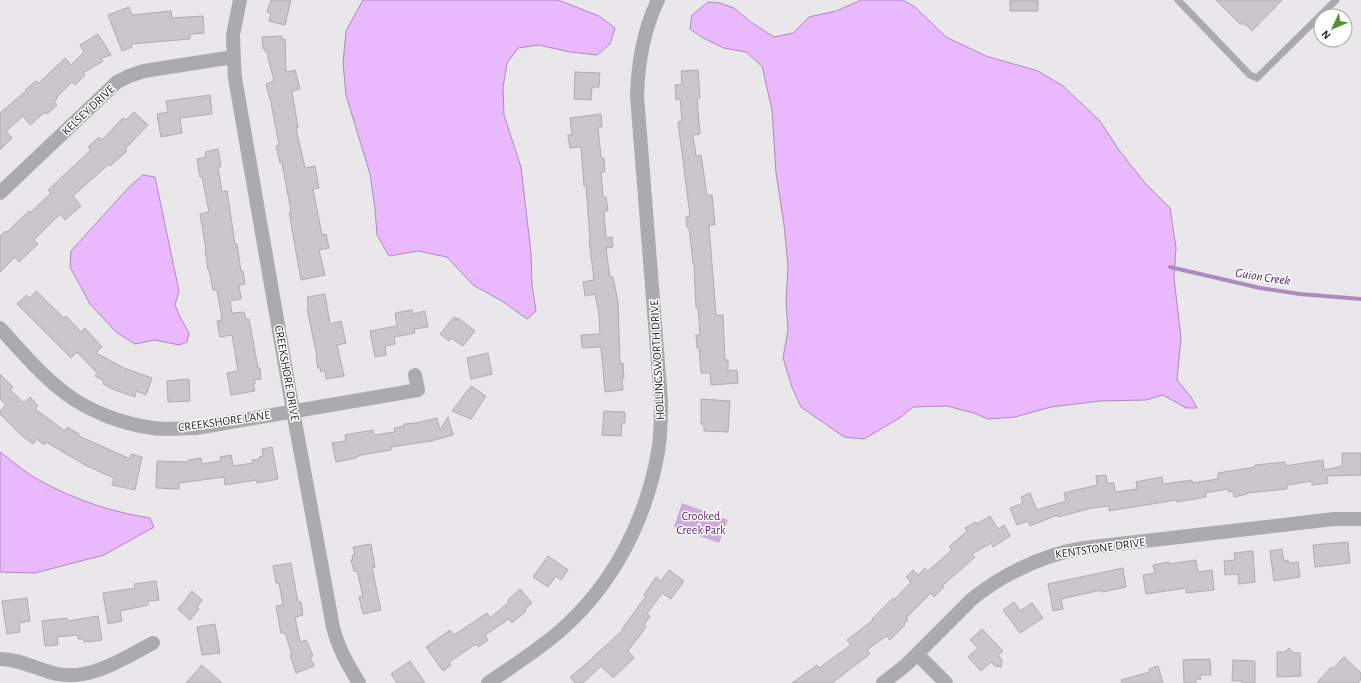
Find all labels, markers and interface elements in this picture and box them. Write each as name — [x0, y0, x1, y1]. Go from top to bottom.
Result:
north arrow — [1313, 8, 1353, 48]
text: N — [1320, 28, 1333, 41]
street label: KELSEY DRIVE — [59, 83, 117, 137]
water label: Guion Creek — [1234, 267, 1291, 288]
street label: HOLLINGSWORTH DRIVE — [648, 300, 666, 420]
street label: CREEKSHORE DRIVE — [273, 324, 301, 422]
street label: CREEKSHORE LANE — [177, 409, 271, 433]
park label: Crooked Creek Park — [676, 510, 726, 536]
street label: KENTSTONE DRIVE — [1054, 536, 1146, 560]

